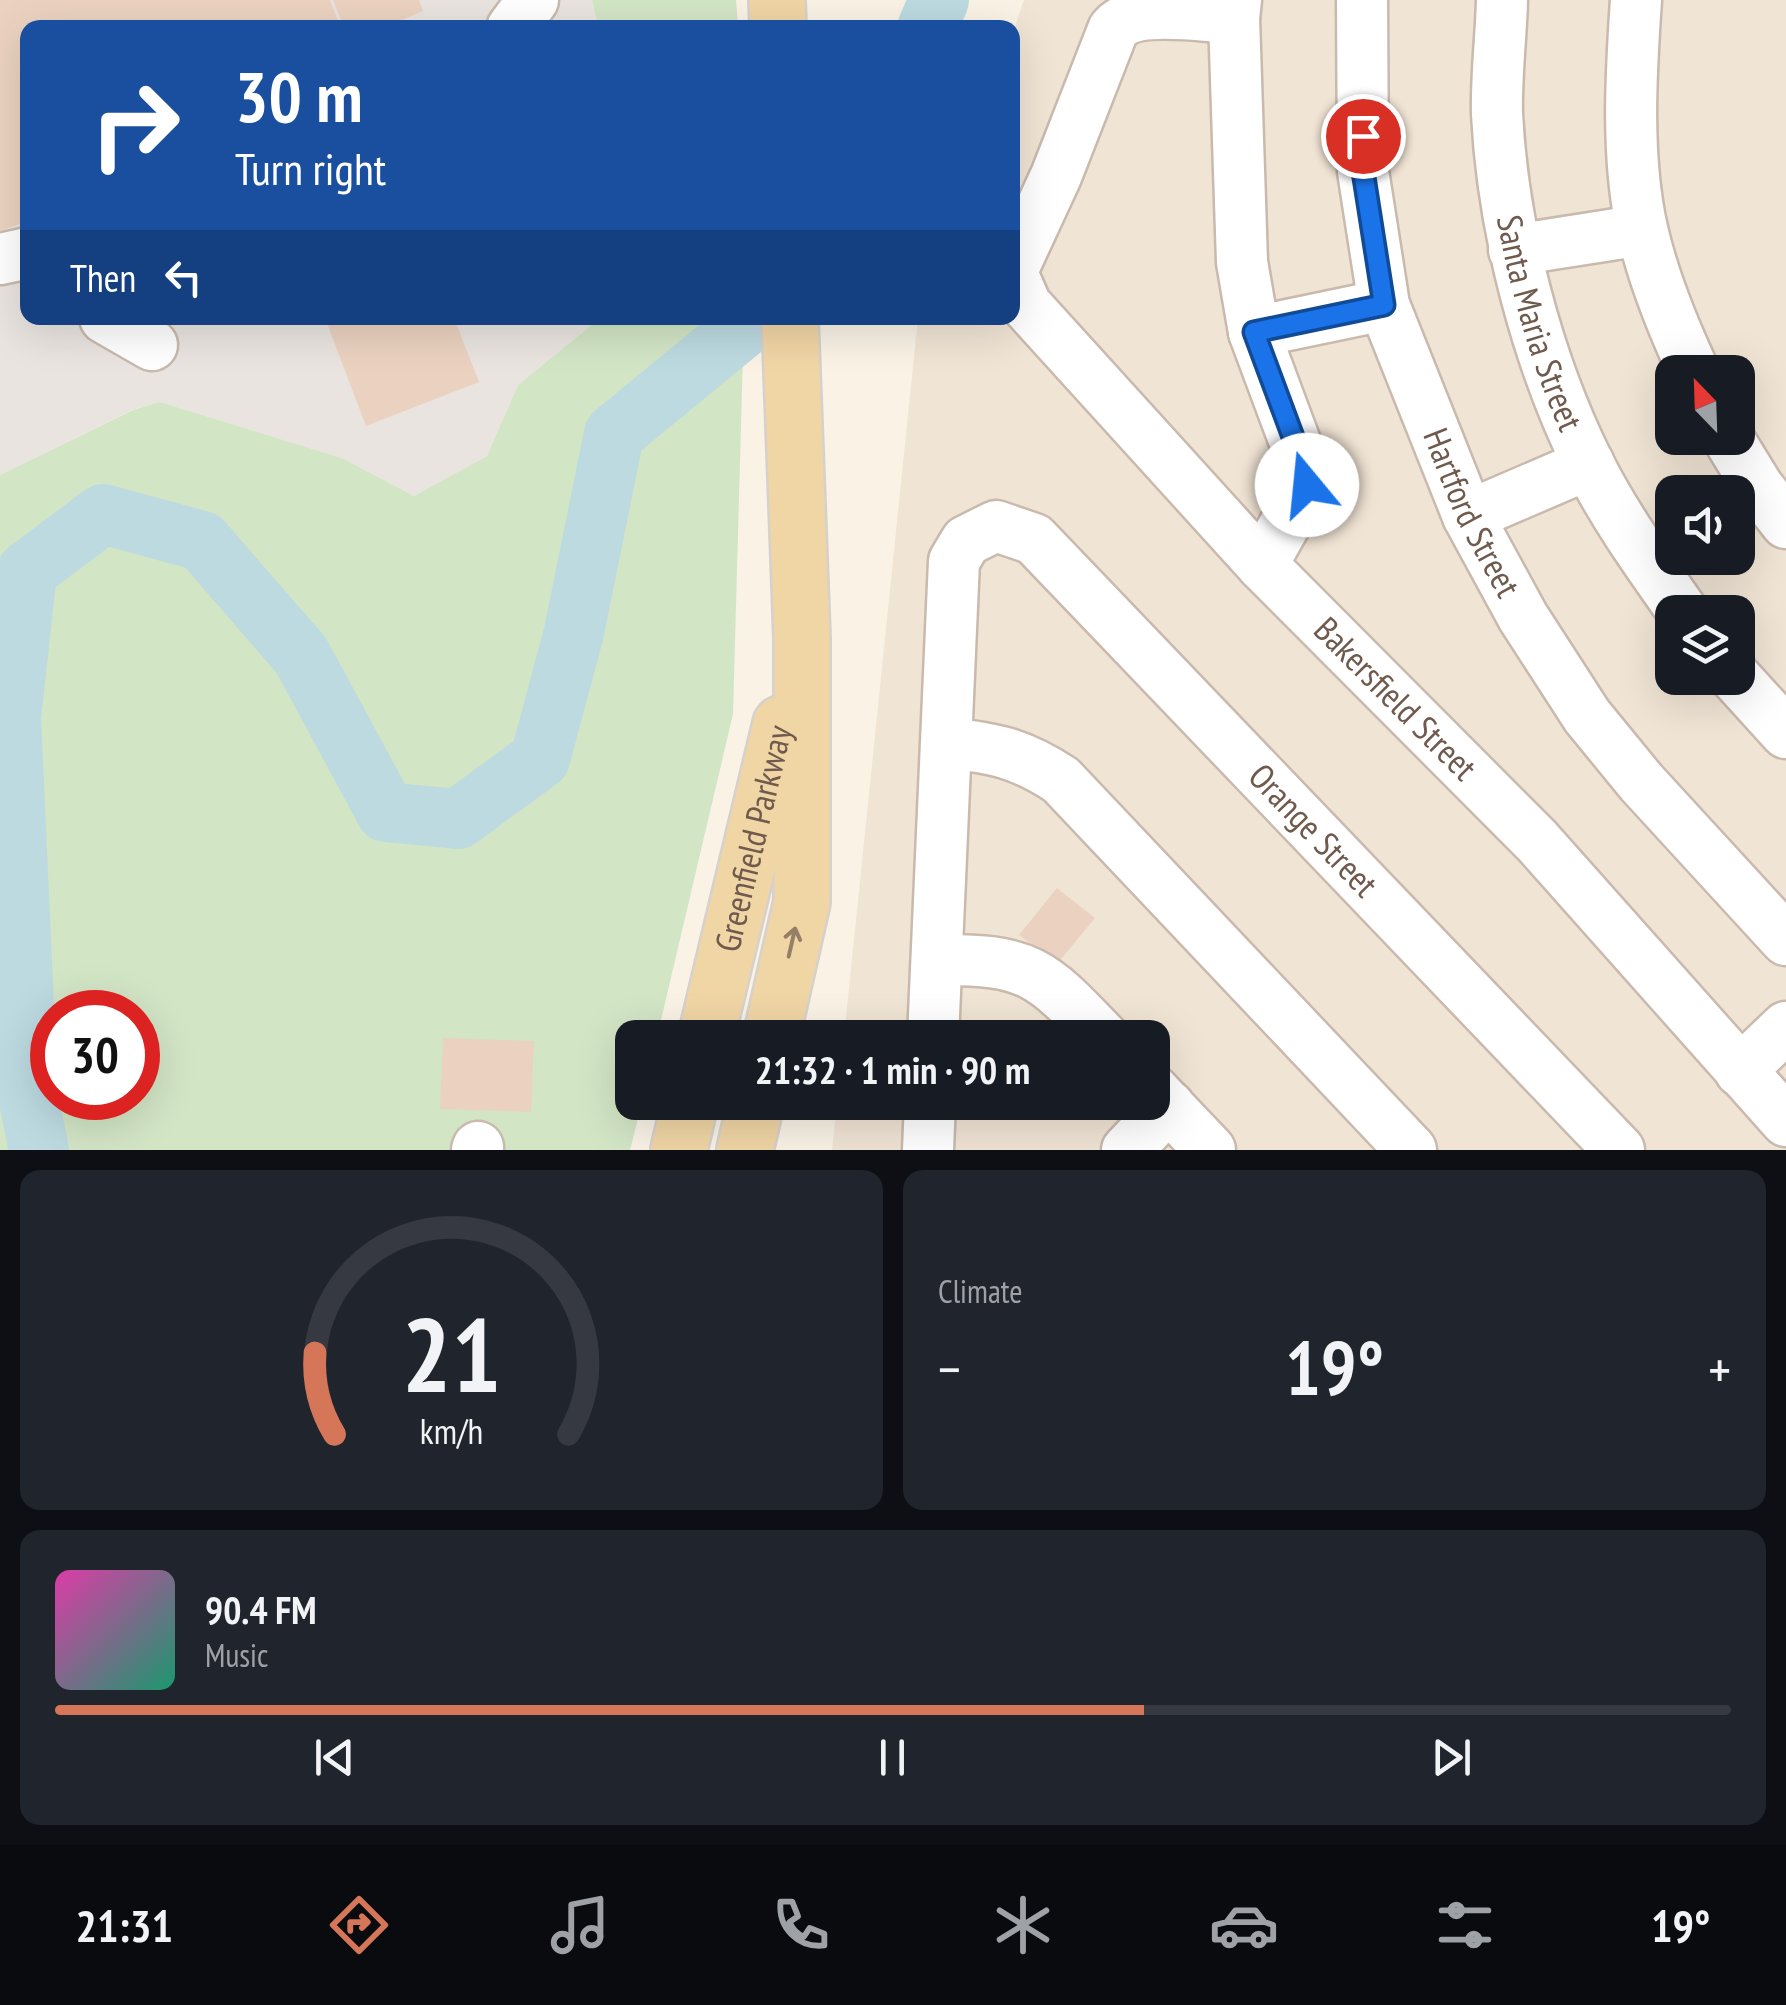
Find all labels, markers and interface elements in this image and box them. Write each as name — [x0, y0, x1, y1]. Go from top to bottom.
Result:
text: 30 m — [235, 51, 363, 141]
icon: right — [70, 60, 200, 190]
pin — [1321, 94, 1406, 179]
icon: arrive — [1336, 109, 1391, 164]
text: Turn right — [235, 139, 386, 197]
street label: Santa Maria Street — [1487, 211, 1594, 438]
icon: left — [156, 250, 211, 305]
text: Then — [70, 253, 136, 302]
north arrow — [1655, 355, 1755, 455]
map controls — [1655, 355, 1755, 695]
street label: Hartford Street — [1413, 421, 1532, 605]
position arrow — [1255, 433, 1359, 537]
button: sound — [1655, 475, 1755, 575]
button: layers — [1655, 595, 1755, 695]
street label: Bakersfield Street — [1305, 607, 1488, 790]
street label: Greenfield Parkway — [703, 720, 802, 956]
street label: Orange Street — [1239, 753, 1389, 907]
one-way arrow — [784, 927, 802, 959]
speed limit sign: 30 — [30, 990, 160, 1120]
text: 21:32 · 1 min · 90 m — [755, 1045, 1030, 1094]
text: Climate — [938, 1270, 1022, 1312]
text: 21 — [402, 1286, 501, 1421]
text: 19° — [1285, 1319, 1384, 1416]
text: − — [938, 1333, 961, 1404]
text: + — [1708, 1333, 1731, 1404]
text: km/h — [420, 1408, 483, 1454]
text: 90.4 FM — [205, 1585, 317, 1634]
text: Music — [205, 1634, 268, 1676]
icon: previous — [307, 1730, 362, 1785]
icon: pause — [865, 1730, 920, 1785]
icon: next — [1424, 1730, 1479, 1785]
icon: directions — [324, 1890, 394, 1960]
icon: music — [545, 1890, 615, 1960]
icon: phone — [766, 1890, 836, 1960]
icon: climate — [988, 1890, 1058, 1960]
icon: car — [1209, 1890, 1279, 1960]
icon: filters — [1430, 1890, 1500, 1960]
text: 21:31 — [76, 1896, 173, 1954]
text: 19° — [1651, 1896, 1710, 1954]

